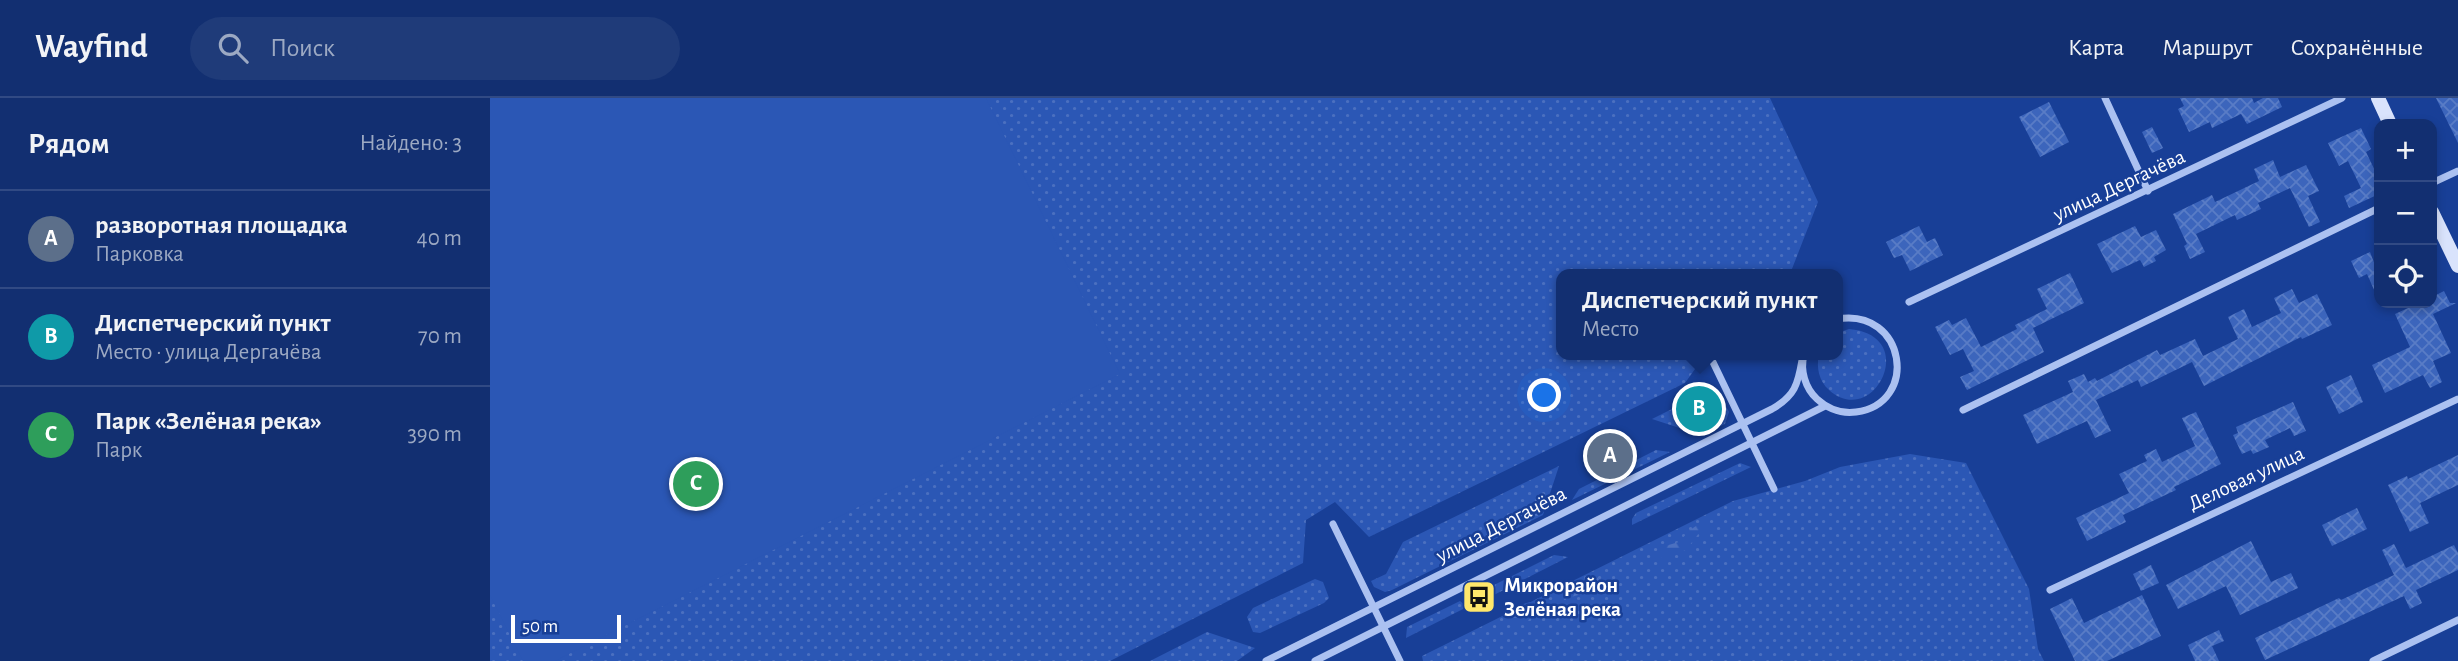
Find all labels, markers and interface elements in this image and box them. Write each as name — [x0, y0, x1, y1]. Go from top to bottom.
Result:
search box — [190, 17, 680, 80]
icon: search — [214, 29, 252, 67]
text: Wayfind — [35, 31, 148, 64]
text: Поиск — [270, 35, 335, 61]
text: Карта — [2068, 36, 2124, 60]
text: Маршрут — [2162, 36, 2252, 60]
text: Сохранённые — [2290, 36, 2423, 60]
map controls — [2374, 119, 2437, 308]
button: + — [2374, 119, 2437, 182]
text: Рядом — [28, 129, 110, 159]
text: Найдено: 3 — [360, 132, 462, 155]
street label: улица Дергачёва — [2049, 146, 2189, 226]
button: − — [2374, 182, 2437, 245]
text: разворотная площадка — [95, 212, 348, 238]
text: A — [44, 227, 58, 250]
text: 40 m — [417, 227, 462, 250]
text: Парковка — [95, 243, 184, 266]
button: locate — [2374, 245, 2437, 308]
popup — [1556, 269, 1843, 360]
text: Диспетчерский пункт — [1582, 287, 1817, 313]
text: Диспетчерский пункт — [95, 310, 331, 336]
text: Место — [1582, 318, 1639, 341]
text: B — [44, 325, 58, 348]
text: 70 m — [418, 325, 462, 348]
text: Место · улица Дергачёва — [95, 341, 322, 364]
your location — [1527, 378, 1561, 412]
pin: B — [1676, 383, 1722, 435]
text: Парк «Зелёная река» — [95, 408, 322, 434]
text: C — [45, 423, 57, 446]
text: 390 m — [407, 423, 462, 446]
pin: A — [1587, 430, 1633, 482]
text: Парк — [95, 439, 142, 462]
street label: Деловая улица — [2185, 442, 2308, 514]
pin: C — [673, 458, 719, 510]
street label: улица Дергачёва — [1432, 483, 1570, 567]
place label: Микрорайон Зелёная река — [1504, 575, 1621, 620]
bus stop icon: Микрорайон Зелёная река — [1460, 578, 1498, 616]
scale bar — [511, 612, 621, 644]
text: 50 m — [522, 617, 558, 636]

